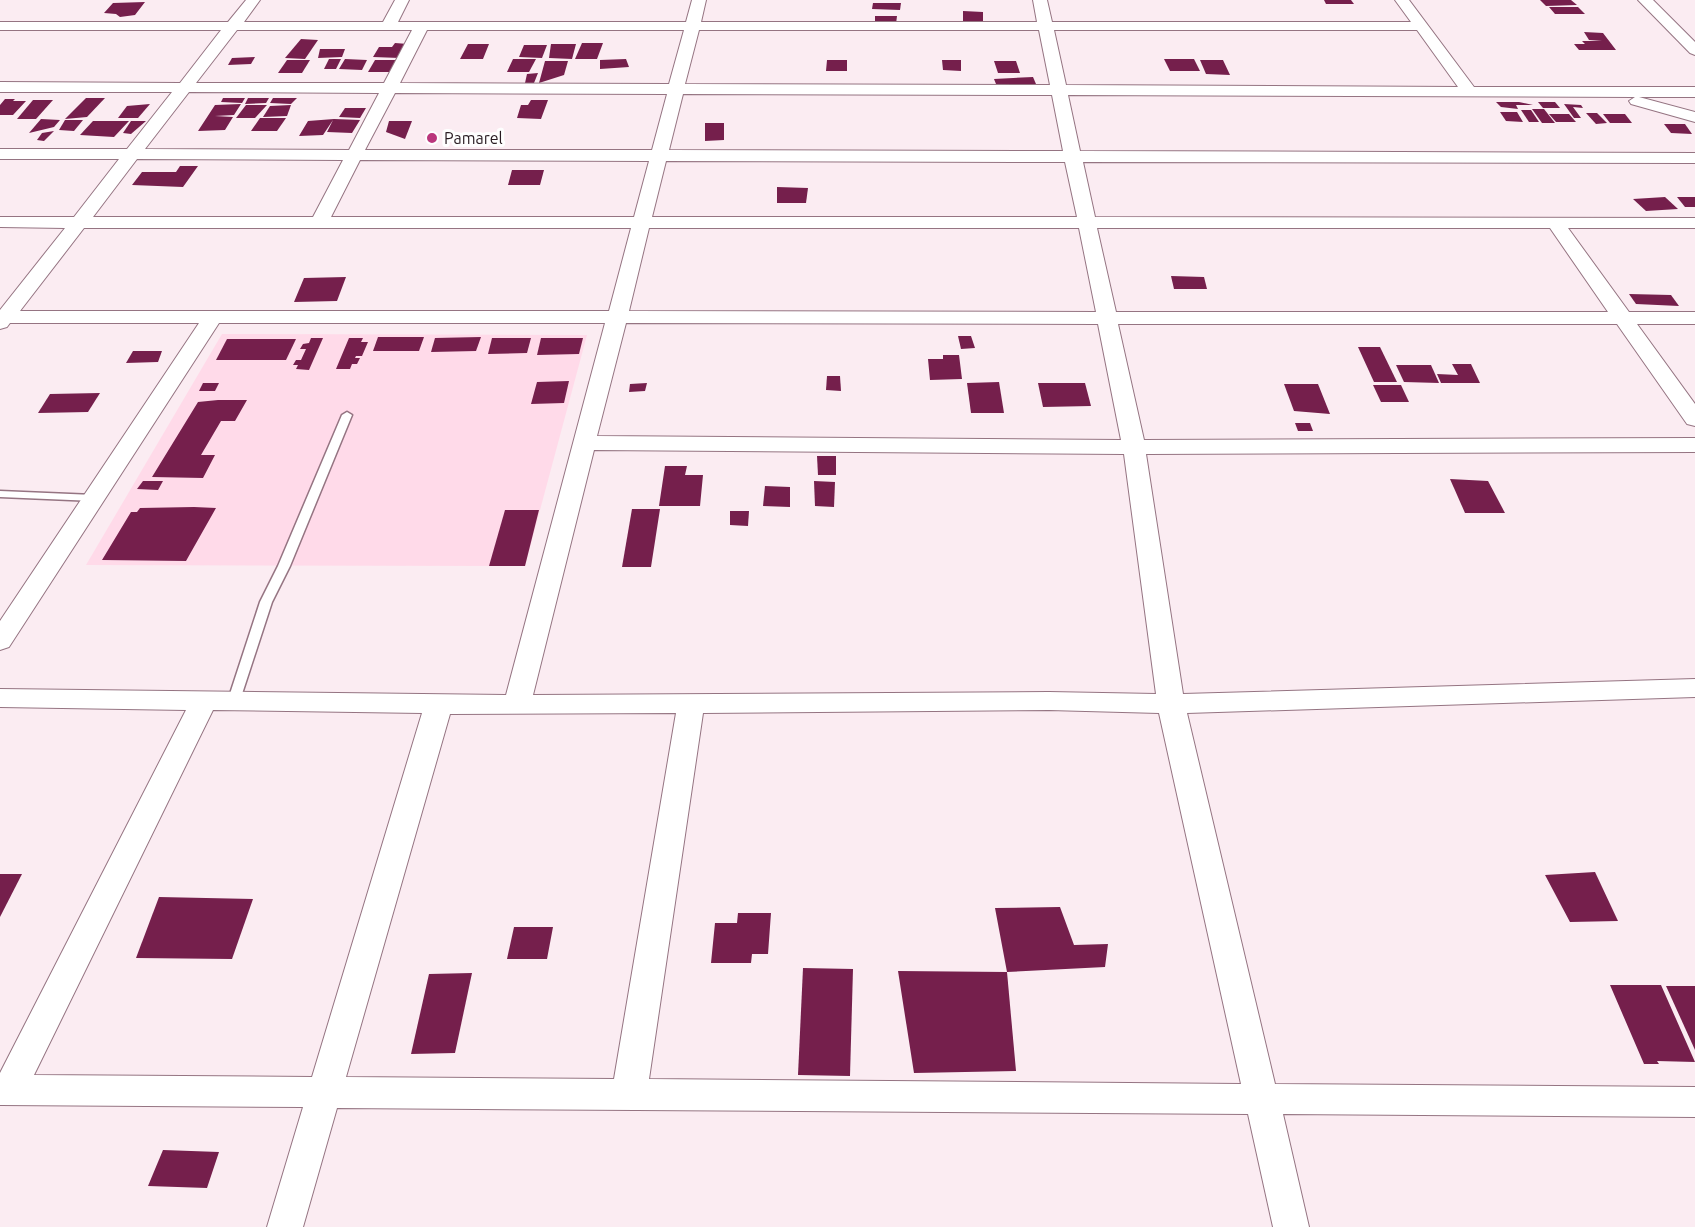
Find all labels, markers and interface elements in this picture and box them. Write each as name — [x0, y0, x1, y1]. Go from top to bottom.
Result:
place label: Pamarel — [444, 129, 503, 147]
marker: Pamarel — [425, 131, 439, 145]

